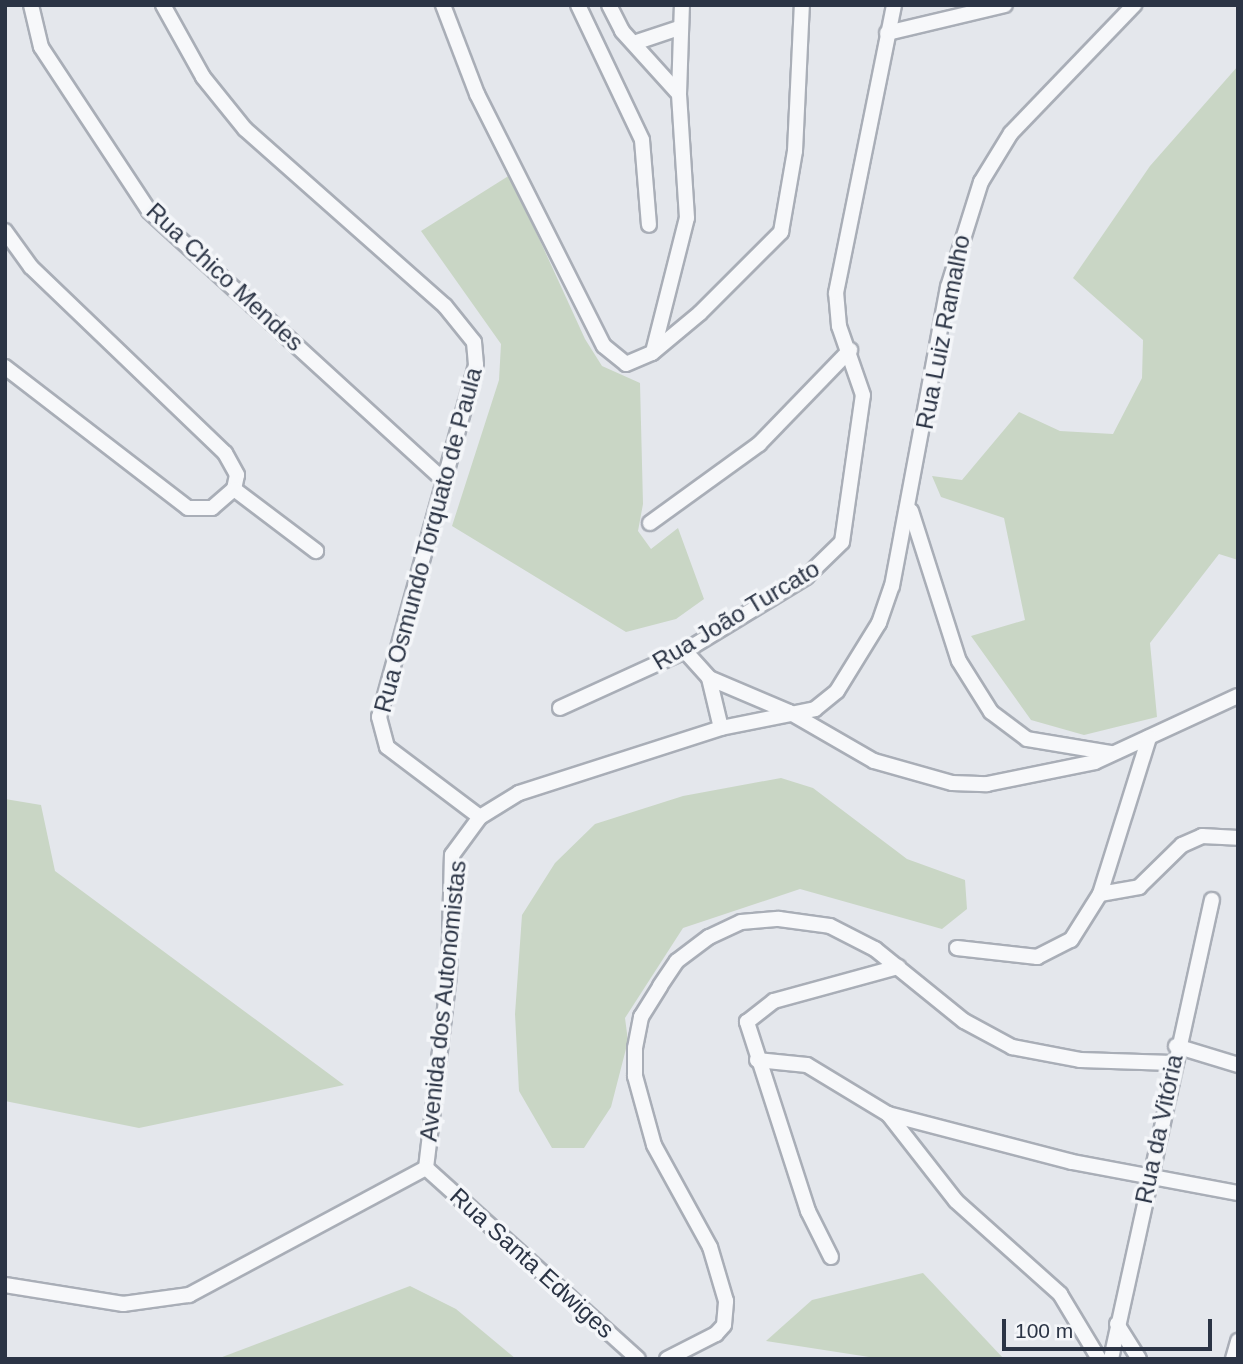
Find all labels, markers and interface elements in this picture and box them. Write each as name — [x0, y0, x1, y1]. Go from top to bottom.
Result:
street label: Rua Chico Mendes — [141, 197, 309, 357]
street label: Rua Luiz Ramalho — [910, 232, 976, 432]
street label: Rua Osmundo Torquato de Paula — [368, 364, 488, 716]
street label: Rua João Turcato — [647, 554, 825, 676]
street label: Avenida dos Autonomistas — [414, 858, 472, 1144]
street label: Rua da Vitória — [1129, 1052, 1189, 1206]
street label: Rua Santa Edwiges — [444, 1182, 620, 1344]
scale bar — [1005, 1304, 1215, 1348]
text: 100 m — [1015, 1319, 1073, 1342]

